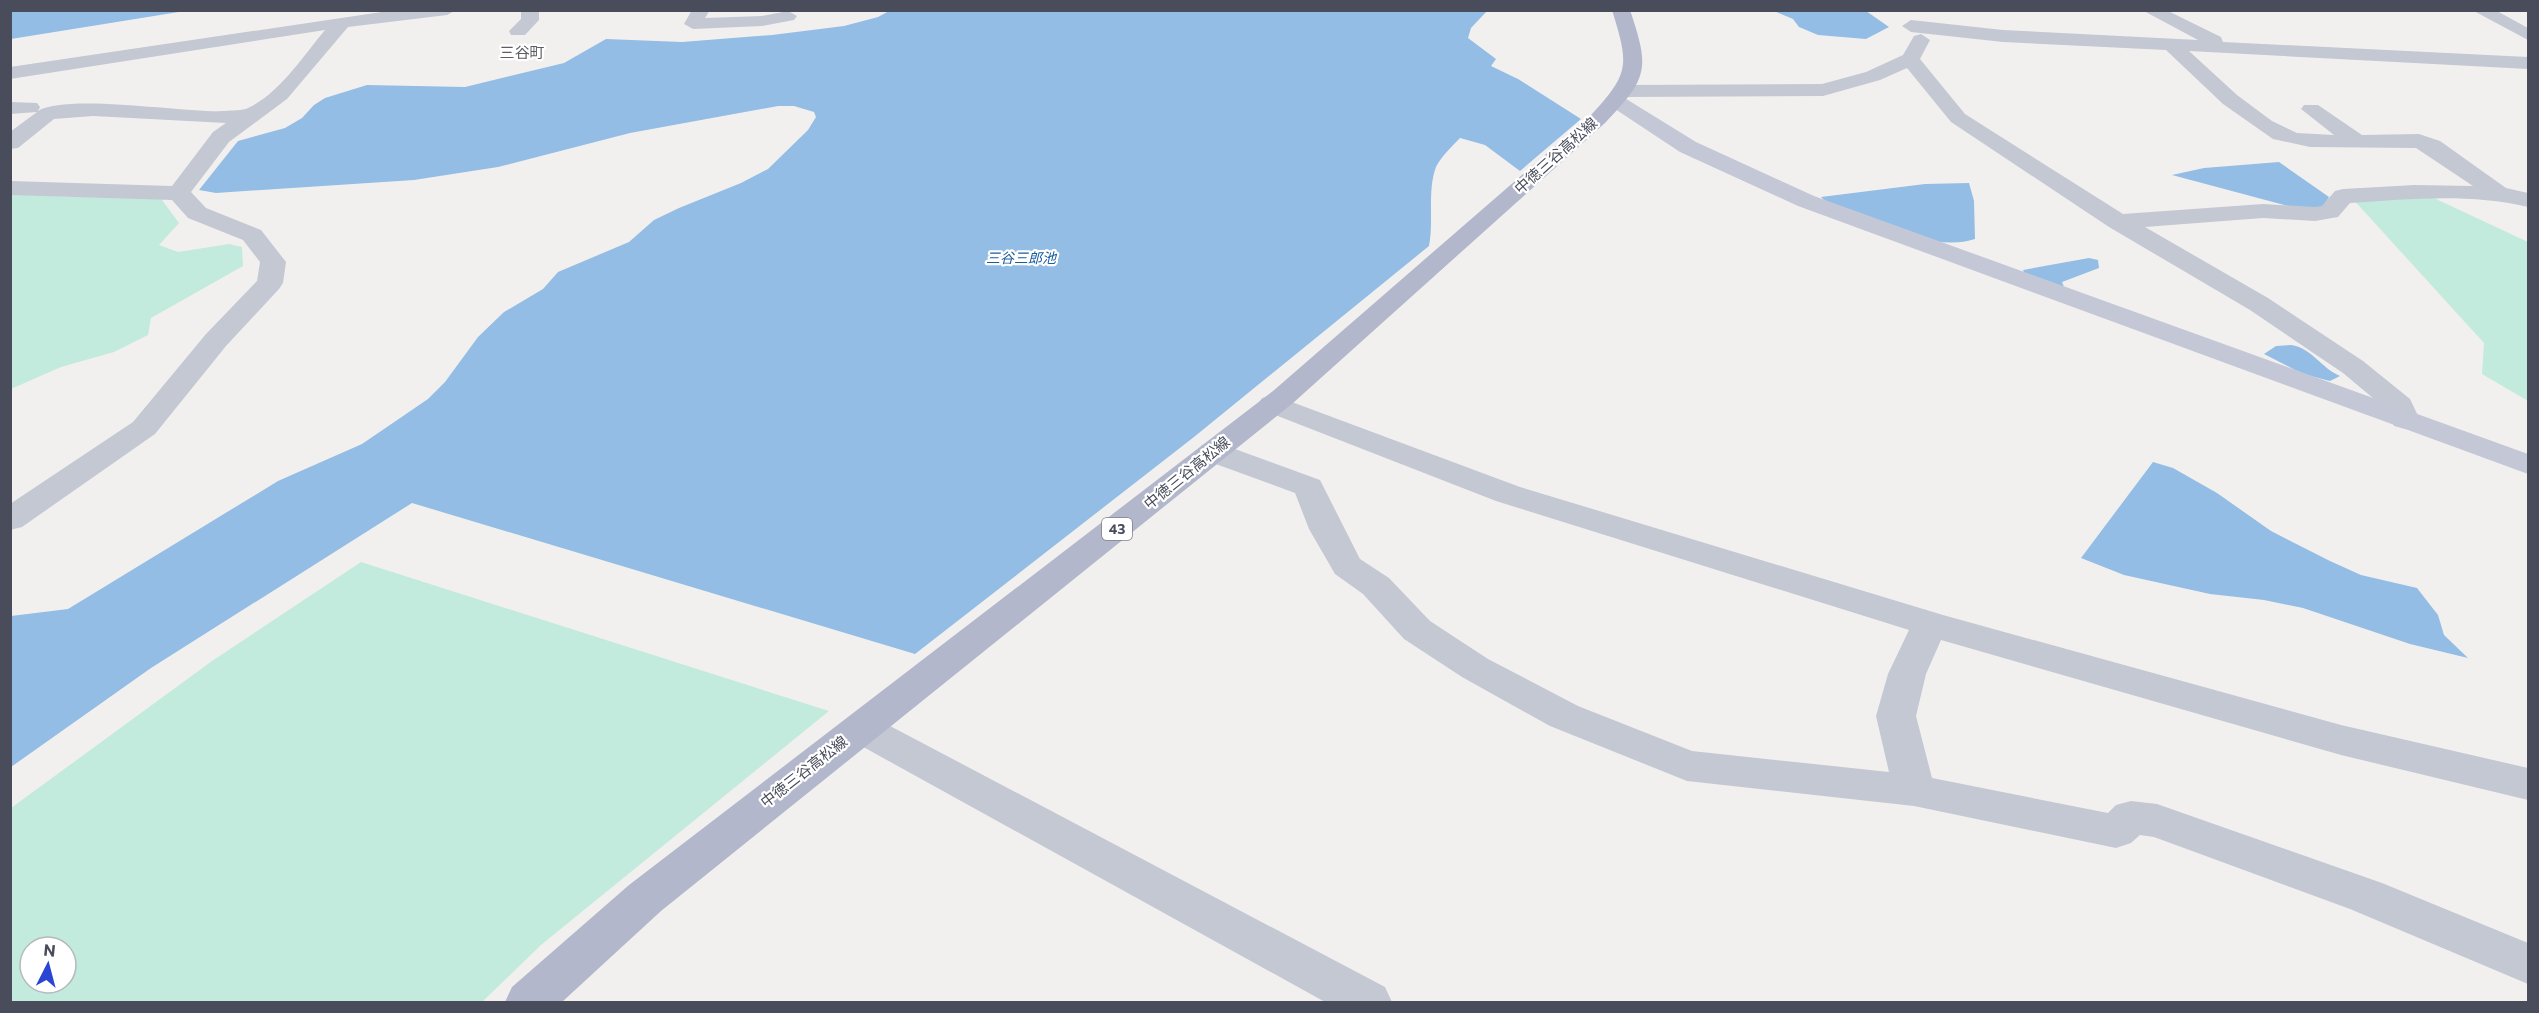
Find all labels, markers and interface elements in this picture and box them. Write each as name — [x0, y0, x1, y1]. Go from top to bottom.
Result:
district label: 三谷町 — [499, 43, 545, 61]
street label: 中徳三谷高松線 — [1510, 113, 1600, 197]
water label: 三谷三郎池 — [986, 249, 1058, 266]
street label: 中徳三谷高松線 — [1140, 432, 1233, 512]
road number: 43 — [1102, 518, 1132, 540]
street label: 中徳三谷高松線 — [756, 732, 850, 811]
north arrow — [18, 935, 78, 995]
text: N — [43, 940, 57, 960]

